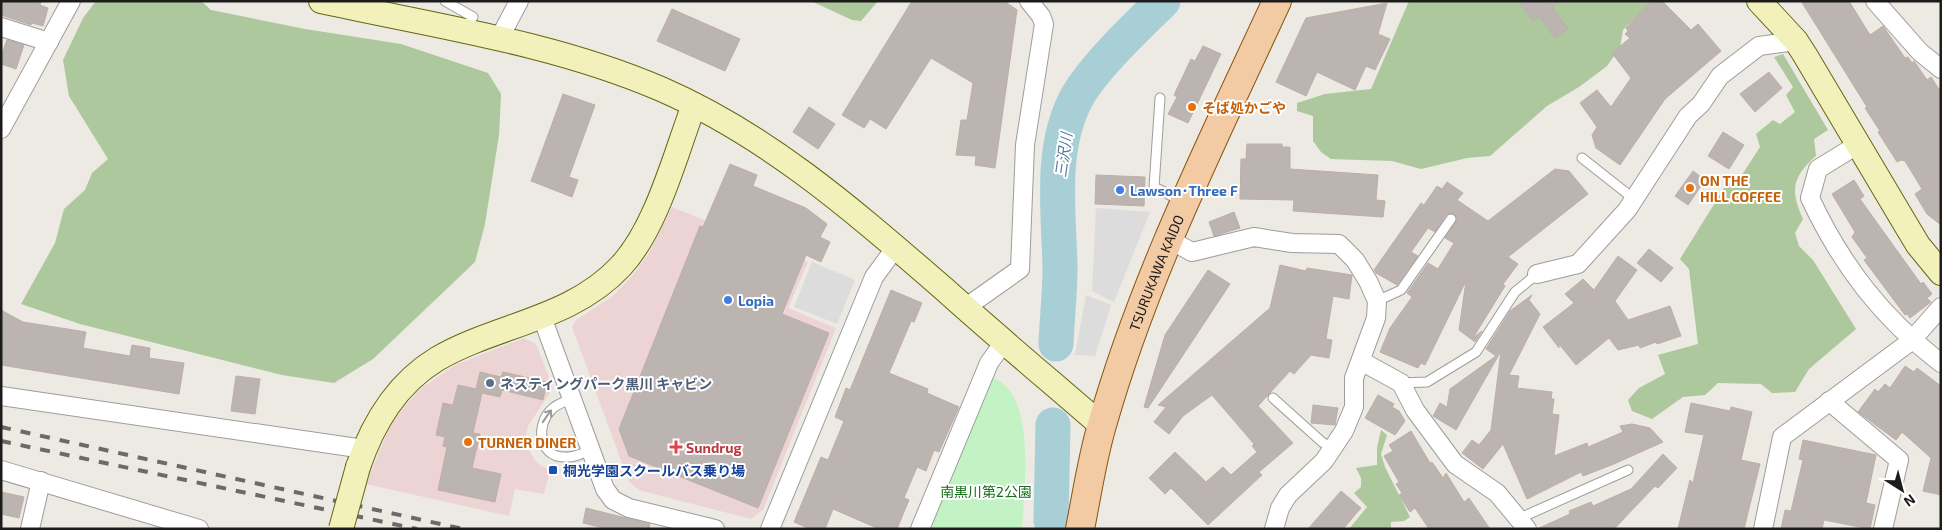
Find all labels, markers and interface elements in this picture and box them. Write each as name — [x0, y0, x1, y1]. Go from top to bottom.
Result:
place label: そば処かごや — [1202, 99, 1286, 116]
marker: そば処かごや — [1186, 101, 1198, 113]
water label: 三沢川 — [1051, 129, 1075, 179]
place label: ON THE HILL COFFEE — [1700, 172, 1781, 205]
place label: Lawson･Three F — [1130, 182, 1238, 199]
marker: ON THE HILL COFFEE — [1684, 182, 1696, 194]
marker: Lawson･Three F — [1114, 184, 1126, 196]
street label: TSURUKAWA KAIDO — [1125, 212, 1187, 333]
place label: Lopia — [738, 292, 774, 309]
marker: Lopia — [722, 294, 734, 306]
place label: ネスティングパーク黒川 キャビン — [500, 375, 712, 392]
marker: ネスティングパーク黒川 キャビン — [484, 377, 496, 389]
one-way arrow — [542, 409, 552, 423]
place label: TURNER DINER — [478, 434, 576, 451]
marker: TURNER DINER — [462, 436, 474, 448]
place label: Sundrug — [686, 439, 742, 456]
marker: Sundrug — [670, 441, 682, 453]
place label: 桐光学園スクールバス乗り場 — [563, 462, 745, 479]
marker: 桐光学園スクールバス乗り場 — [547, 464, 559, 476]
north arrow — [1877, 465, 1927, 515]
park label: 南黒川第2公園 — [940, 483, 1032, 500]
text: N — [1901, 491, 1919, 511]

